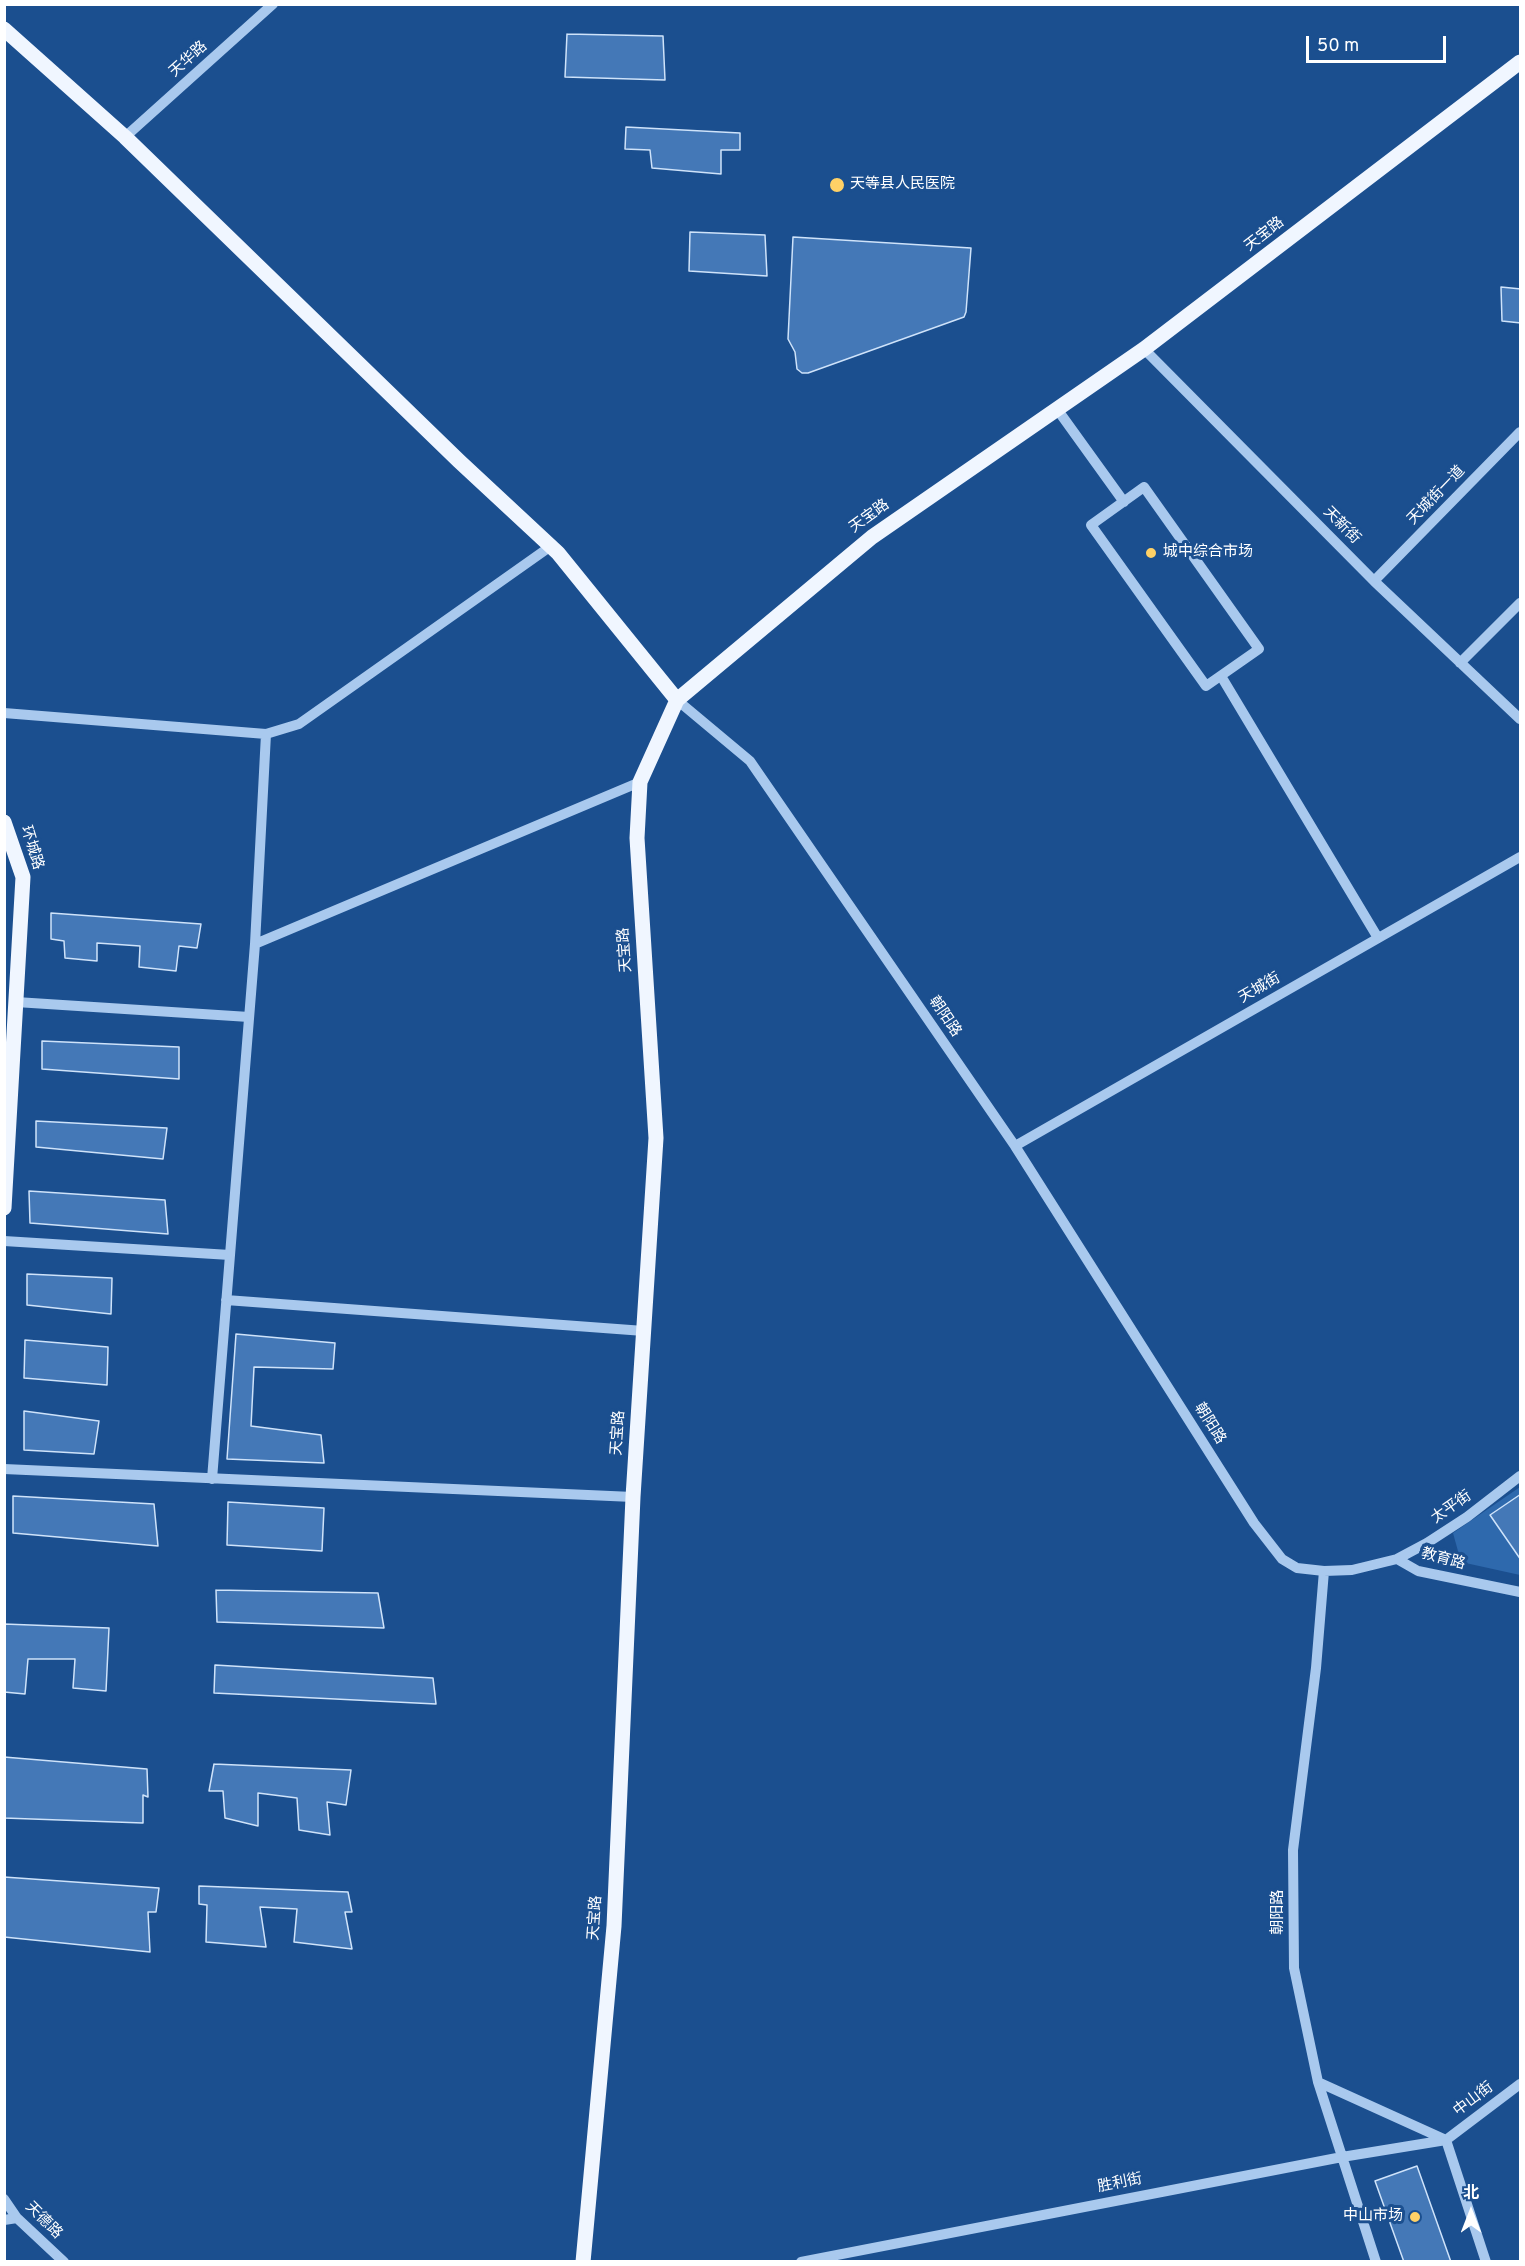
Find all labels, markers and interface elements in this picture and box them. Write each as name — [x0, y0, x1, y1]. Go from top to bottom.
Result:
scale bar — [1309, 24, 1448, 62]
text: 50 m — [1317, 35, 1359, 58]
street label: 天华路 — [166, 38, 212, 82]
marker: 天等县人民医院 — [828, 176, 846, 194]
place label: 天等县人民医院 — [850, 176, 955, 194]
street label: 天宝路 — [1242, 214, 1288, 256]
street label: 天城街一道 — [1404, 463, 1470, 529]
street label: 天宝路 — [847, 496, 893, 538]
street label: 天新街 — [1319, 504, 1363, 548]
place label: 城中综合市场 — [1163, 544, 1253, 562]
marker: 城中综合市场 — [1144, 546, 1158, 560]
street label: 环城路 — [16, 824, 46, 872]
street label: 天宝路 — [615, 927, 637, 973]
street label: 天城街 — [1236, 970, 1284, 1008]
street label: 朝阳路 — [924, 993, 964, 1041]
street label: 朝阳路 — [1189, 1400, 1229, 1448]
street label: 天宝路 — [608, 1410, 630, 1456]
street label: 太平街 — [1428, 1488, 1476, 1528]
street label: 教育路 — [1419, 1545, 1467, 1575]
street label: 朝阳路 — [1270, 1890, 1288, 1934]
street label: 天宝路 — [585, 1895, 607, 1941]
street label: 中山街 — [1451, 2079, 1497, 2121]
street label: 胜利街 — [1096, 2171, 1144, 2197]
north arrow — [1441, 2182, 1501, 2242]
text: 北 — [1463, 2184, 1479, 2204]
street label: 天德路 — [21, 2199, 65, 2243]
place label: 中山市场 — [1343, 2208, 1403, 2226]
marker: 中山市场 — [1408, 2210, 1422, 2224]

